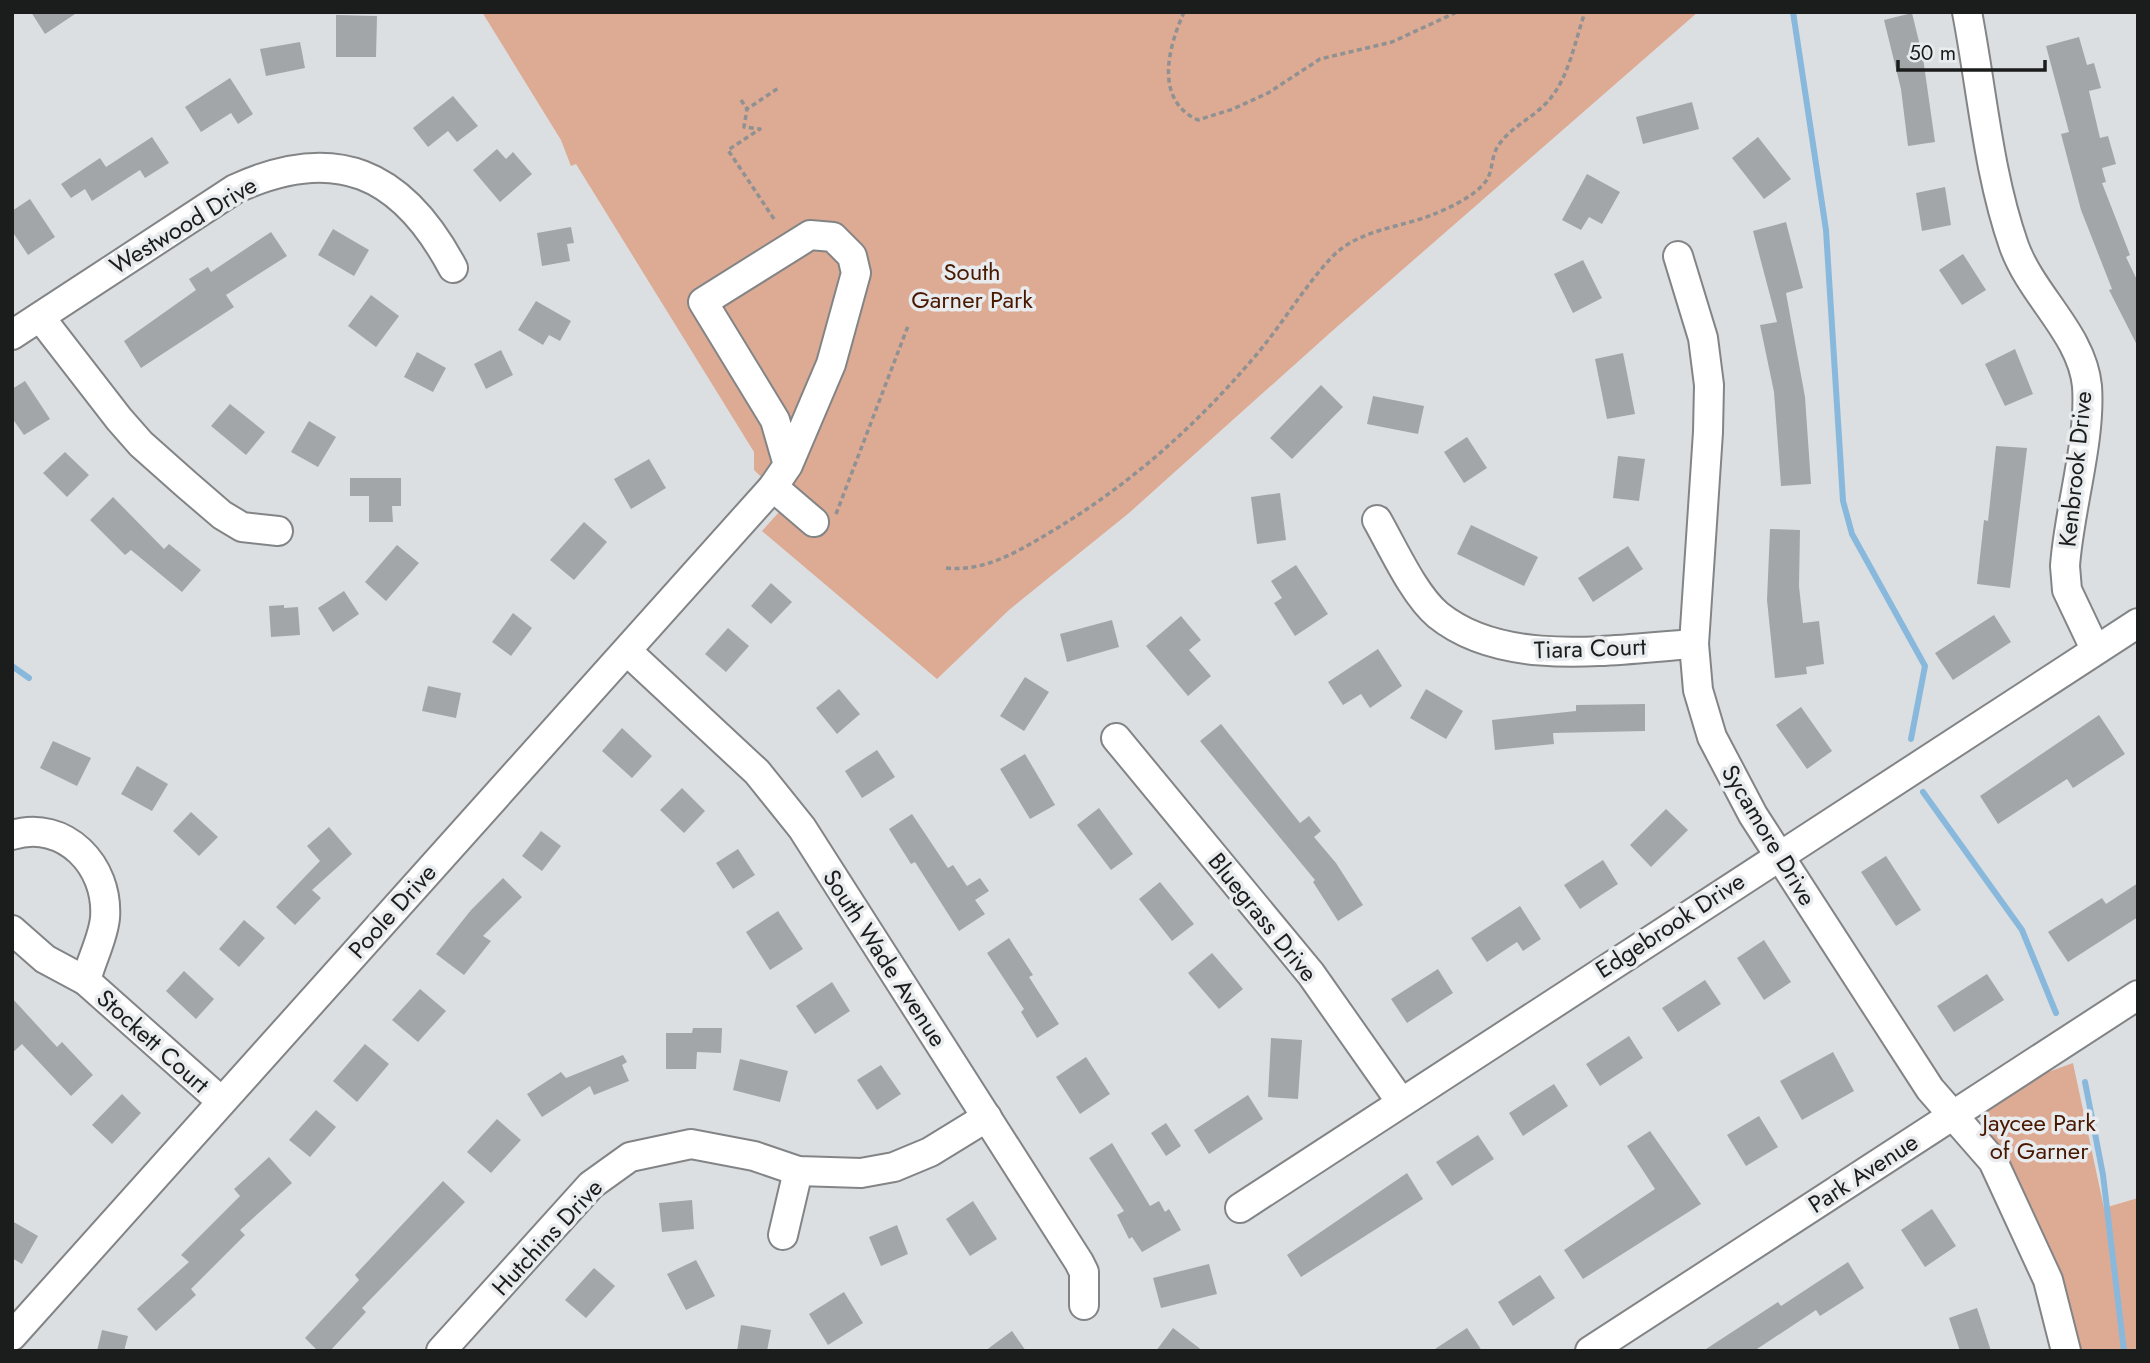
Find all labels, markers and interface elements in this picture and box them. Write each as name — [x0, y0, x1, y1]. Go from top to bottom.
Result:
scale bar — [1898, 28, 2045, 72]
text: 50 m — [1909, 38, 1956, 68]
street label: Westwood Drive — [103, 167, 263, 283]
park label: South Garner Park — [911, 254, 1033, 317]
street label: Kenbrook Drive — [2049, 389, 2101, 549]
street label: Tiara Court — [1533, 629, 1647, 667]
street label: Sycamore Drive — [1713, 758, 1825, 912]
street label: Bluegrass Drive — [1200, 845, 1326, 989]
street label: Poole Drive — [340, 856, 444, 966]
street label: South Wade Avenue — [814, 862, 956, 1054]
street label: Edgebrook Drive — [1588, 864, 1752, 986]
street label: Stockett Court — [89, 981, 217, 1101]
park label: Jaycee Park of Garner — [1979, 1105, 2096, 1168]
street label: Park Avenue — [1801, 1124, 1925, 1222]
street label: Hutchins Drive — [484, 1171, 610, 1303]

